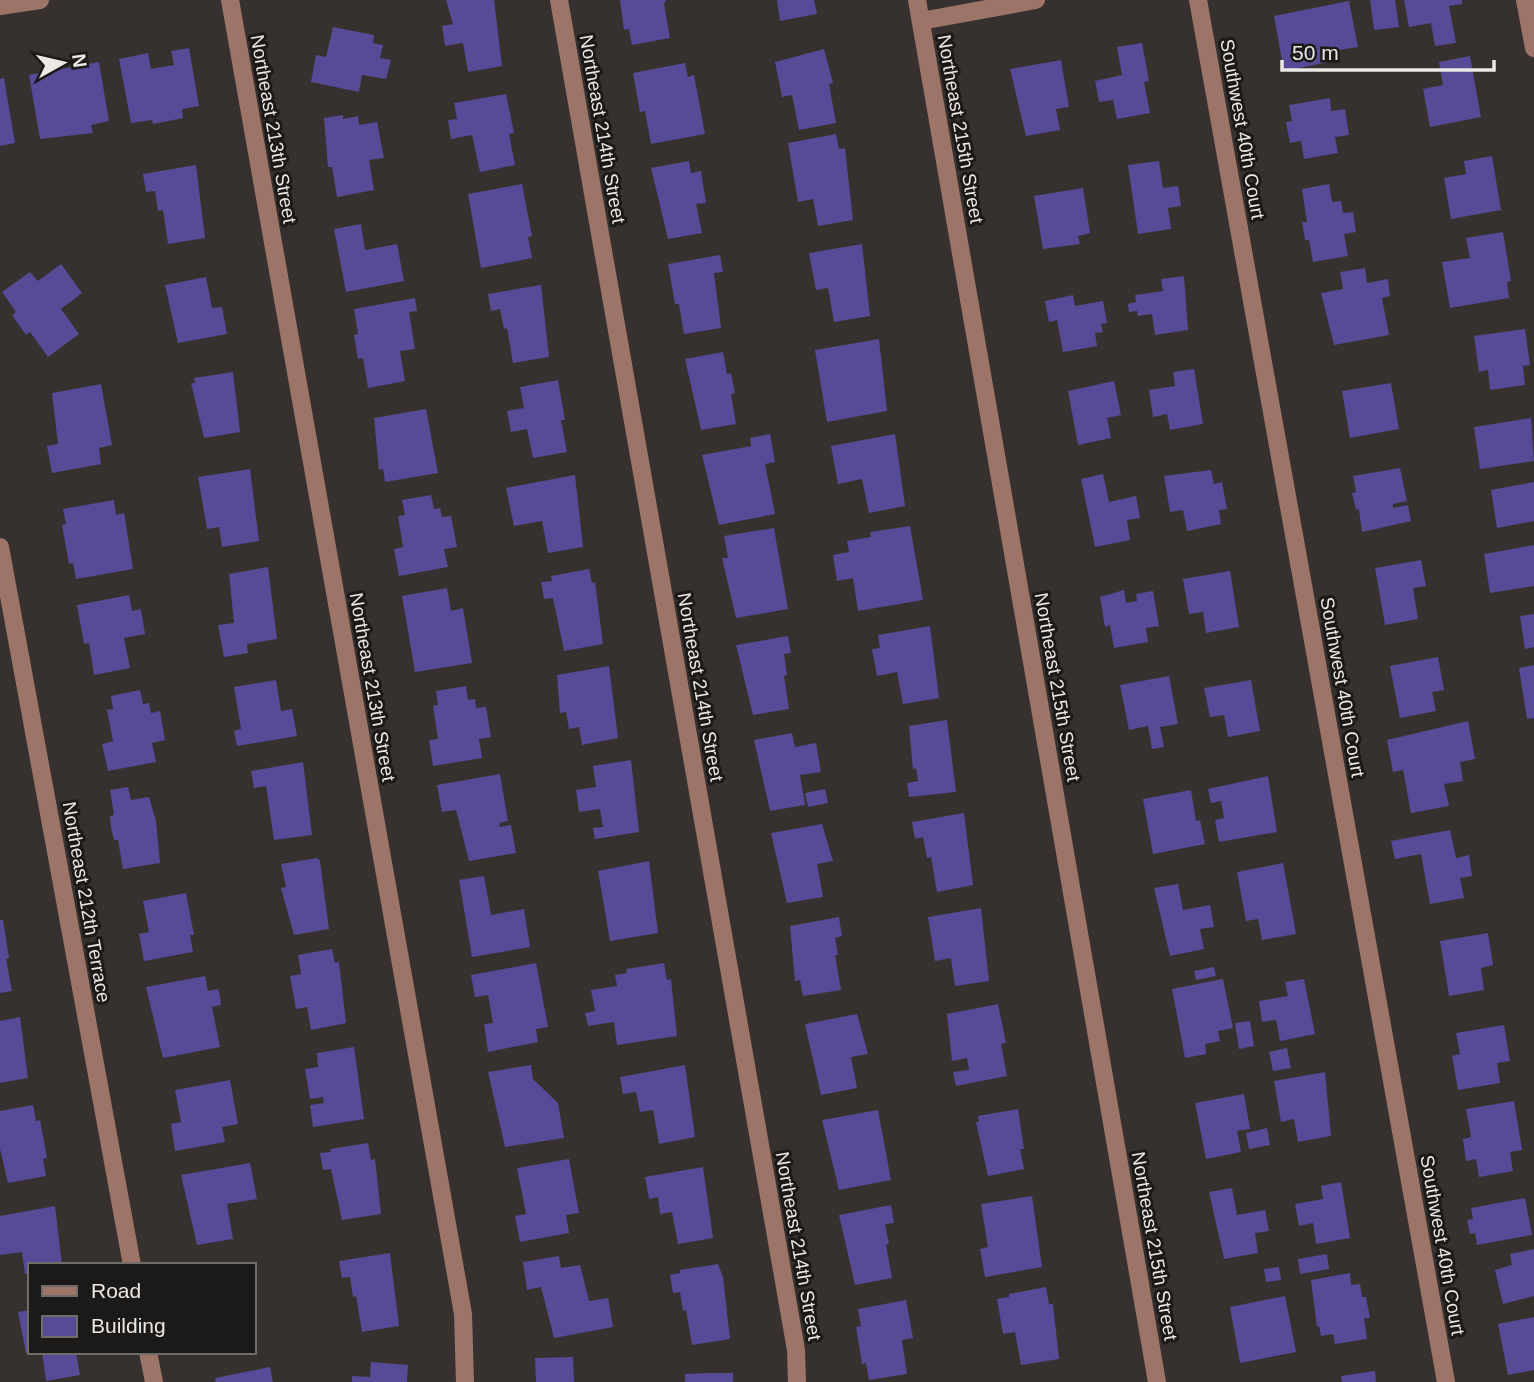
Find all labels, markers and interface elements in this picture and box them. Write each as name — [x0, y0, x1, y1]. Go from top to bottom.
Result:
north arrow — [28, 28, 98, 98]
scale bar — [1282, 28, 1494, 72]
street label: Northeast 213th Street — [247, 33, 301, 226]
street label: Northeast 214th Street — [576, 33, 630, 226]
street label: Northeast 215th Street — [934, 33, 988, 226]
street label: Southwest 40th Court — [1216, 37, 1269, 222]
text: 50 m — [1292, 41, 1339, 64]
text: N — [68, 52, 91, 69]
street label: Northeast 213th Street — [346, 591, 400, 784]
street label: Northeast 214th Street — [674, 591, 728, 784]
street label: Northeast 215th Street — [1031, 591, 1085, 784]
street label: Southwest 40th Court — [1316, 595, 1369, 780]
street label: Northeast 212th Terrace — [58, 800, 115, 1004]
street label: Northeast 214th Street — [772, 1150, 826, 1343]
street label: Northeast 215th Street — [1128, 1150, 1182, 1343]
street label: Southwest 40th Court — [1416, 1153, 1469, 1338]
legend — [28, 1263, 256, 1354]
text: Road — [91, 1279, 141, 1302]
text: Building — [91, 1314, 166, 1337]

